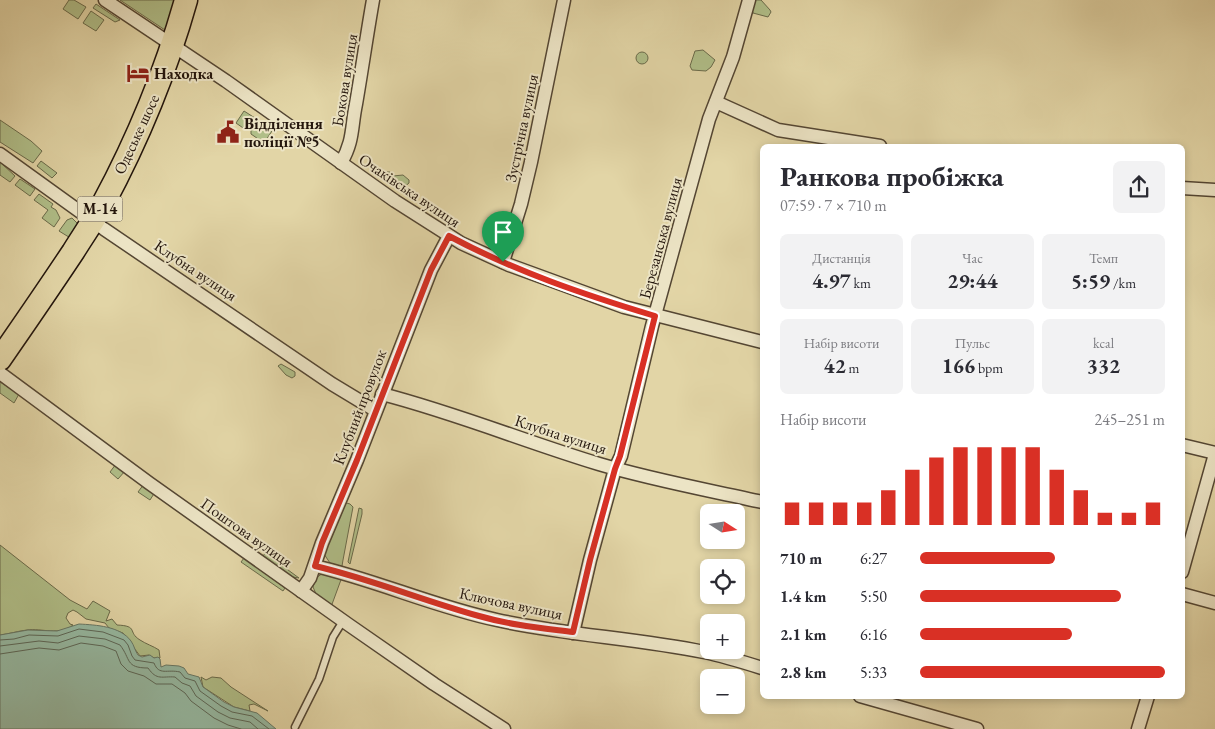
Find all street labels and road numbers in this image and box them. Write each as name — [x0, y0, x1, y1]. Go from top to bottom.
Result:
street label: Бокова вулиця — [327, 32, 362, 128]
street label: Зустрічна вулиця — [500, 72, 543, 184]
street label: Одеське шосе — [109, 91, 164, 178]
street label: Очаківська вулиця — [355, 149, 465, 232]
street label: Березанська вулиця — [634, 175, 687, 301]
road number: М-14 — [78, 196, 122, 222]
street label: Клубна вулиця — [150, 235, 241, 306]
street label: Клубний провулок — [328, 346, 391, 468]
street label: Клубна вулиця — [512, 410, 609, 459]
street label: Поштова вулиця — [197, 493, 297, 572]
street label: Ключова вулиця — [457, 582, 564, 625]

